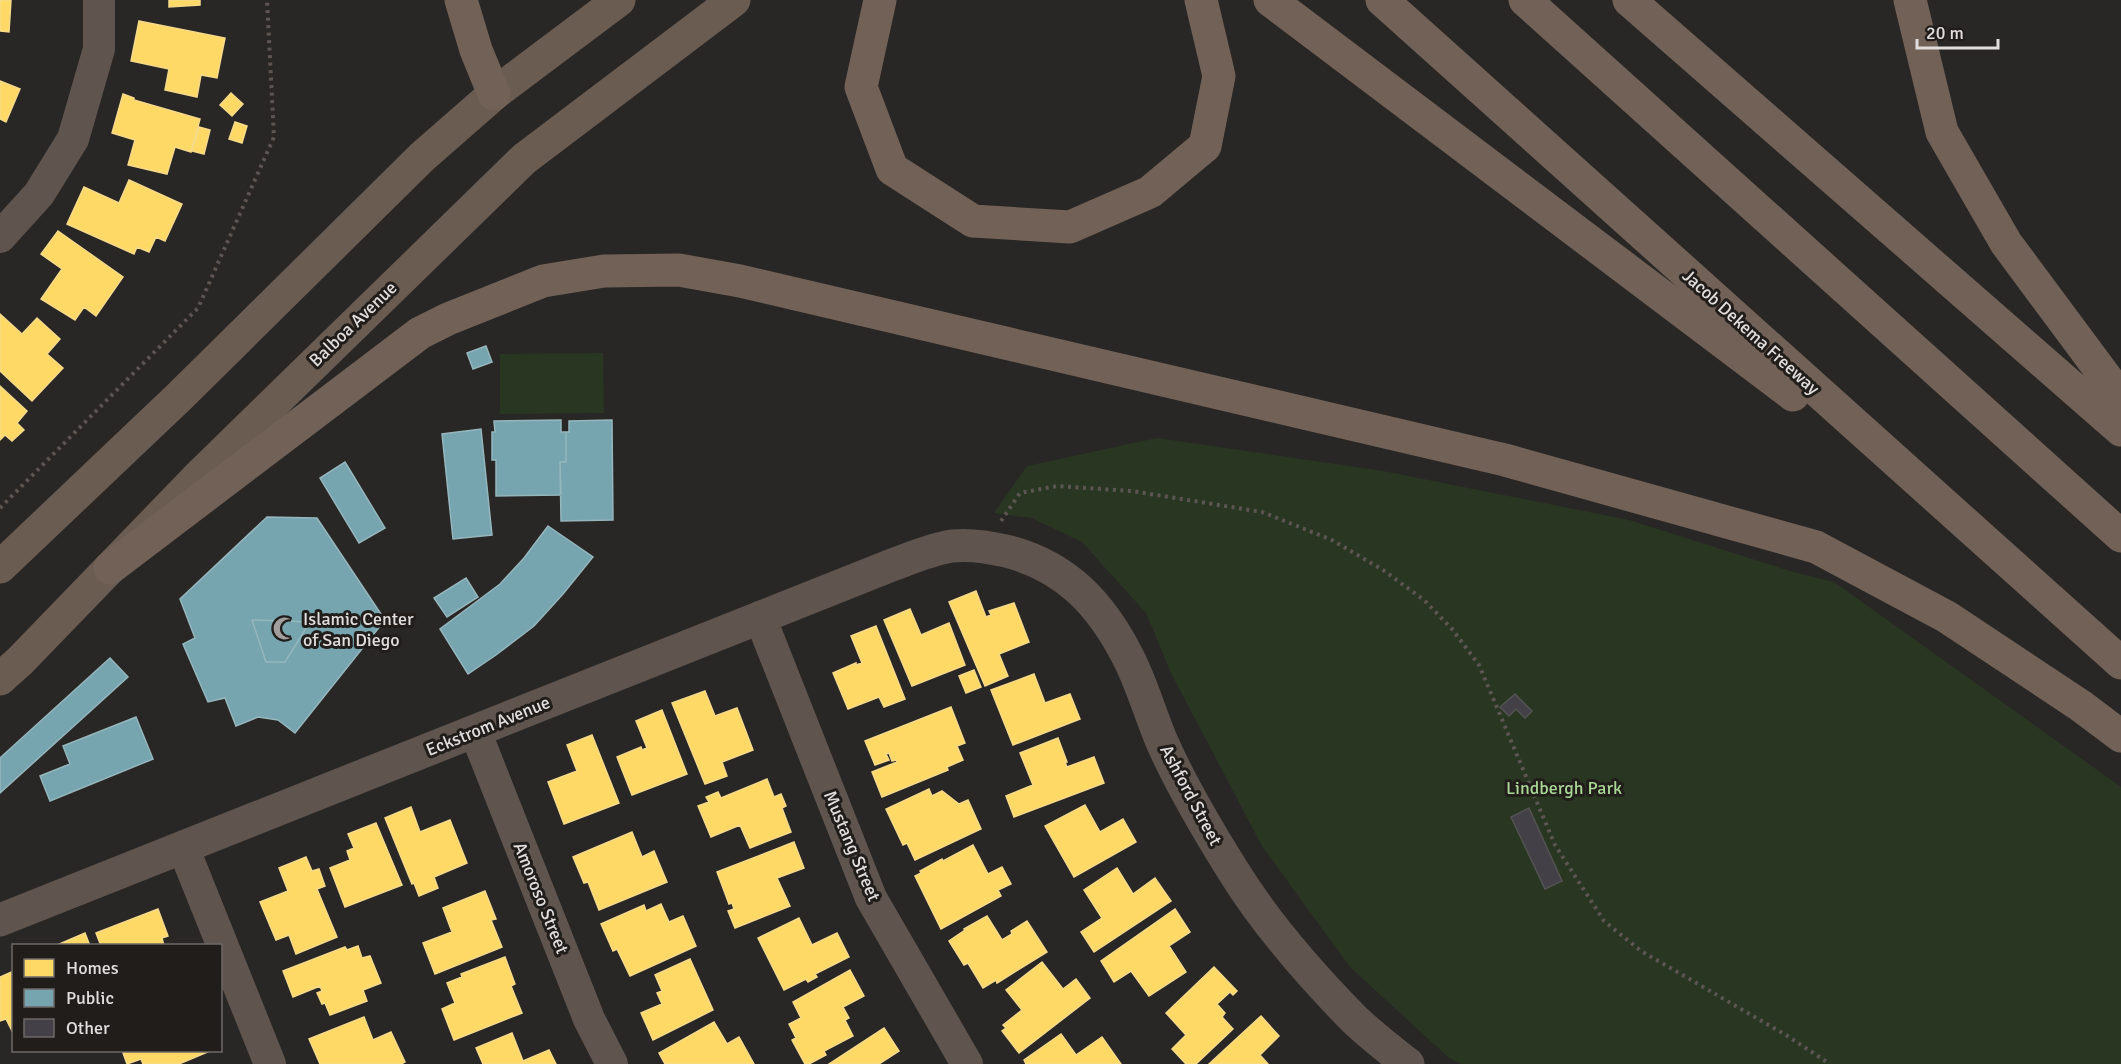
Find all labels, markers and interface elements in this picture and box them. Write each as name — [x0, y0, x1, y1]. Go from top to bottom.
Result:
scale bar — [1917, 12, 1998, 50]
text: 20 m — [1926, 22, 1964, 44]
street label: Jacob Dekema Freeway — [1678, 265, 1824, 400]
street label: Balboa Avenue — [305, 277, 401, 371]
place label: Islamic Center of San Diego — [303, 608, 414, 651]
mosque icon: Islamic Center of San Diego — [272, 616, 298, 642]
street label: Eckstrom Avenue — [423, 691, 553, 761]
street label: Ashford Street — [1155, 741, 1227, 849]
park label: Lindbergh Park — [1506, 777, 1622, 799]
street label: Mustang Street — [819, 787, 885, 905]
street label: Amoroso Street — [509, 839, 573, 957]
legend — [12, 944, 222, 1052]
text: Homes — [66, 957, 119, 979]
text: Public — [66, 987, 114, 1009]
text: Other — [66, 1017, 110, 1039]

